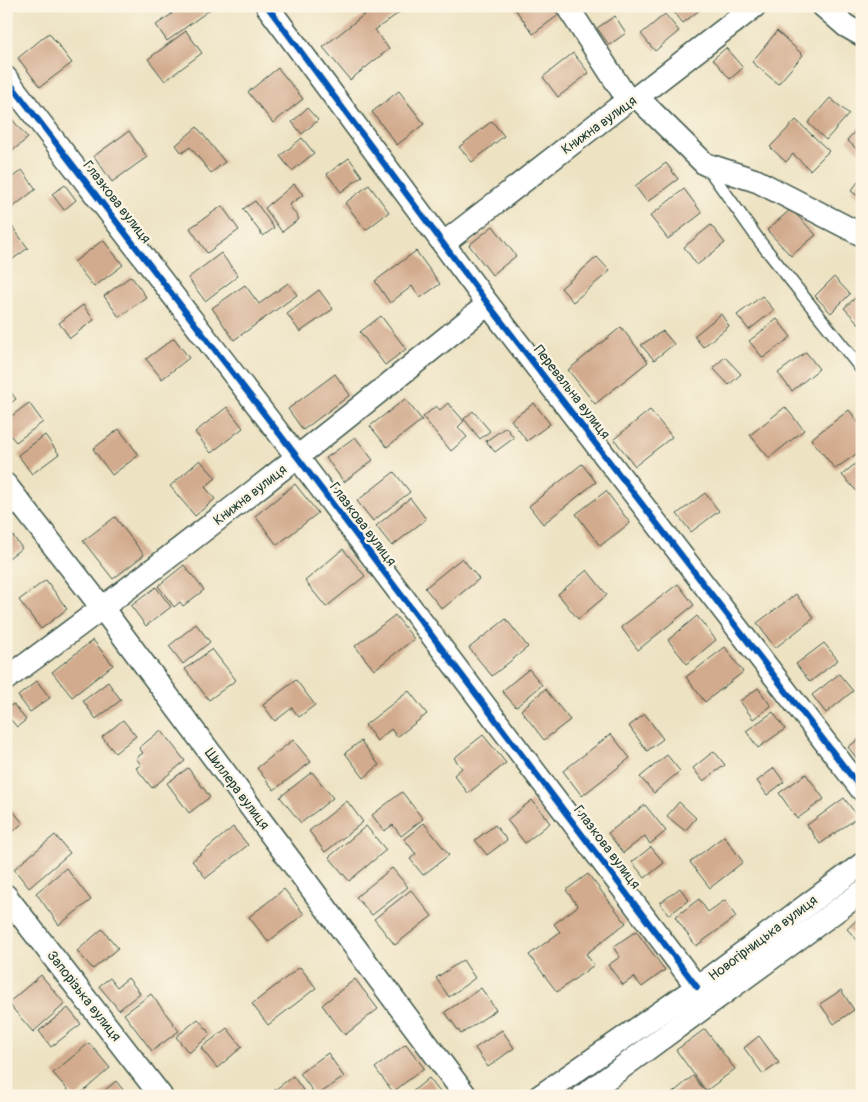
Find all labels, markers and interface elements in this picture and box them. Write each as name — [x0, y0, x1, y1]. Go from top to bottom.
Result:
street label: Книжна вулиця — [558, 92, 640, 158]
street label: Глазкова вулиця — [79, 157, 155, 247]
street label: Перевальна вулиця — [530, 342, 614, 442]
street label: Книжна вулиця — [210, 461, 290, 529]
street label: Глазкова вулиця — [326, 479, 400, 569]
street label: Шиллера вулиця — [201, 745, 273, 833]
street label: Глазкова вулиця — [570, 802, 644, 892]
street label: Новогірницька вулиця — [705, 892, 821, 984]
street label: Запорізька вулиця — [43, 947, 125, 1045]

